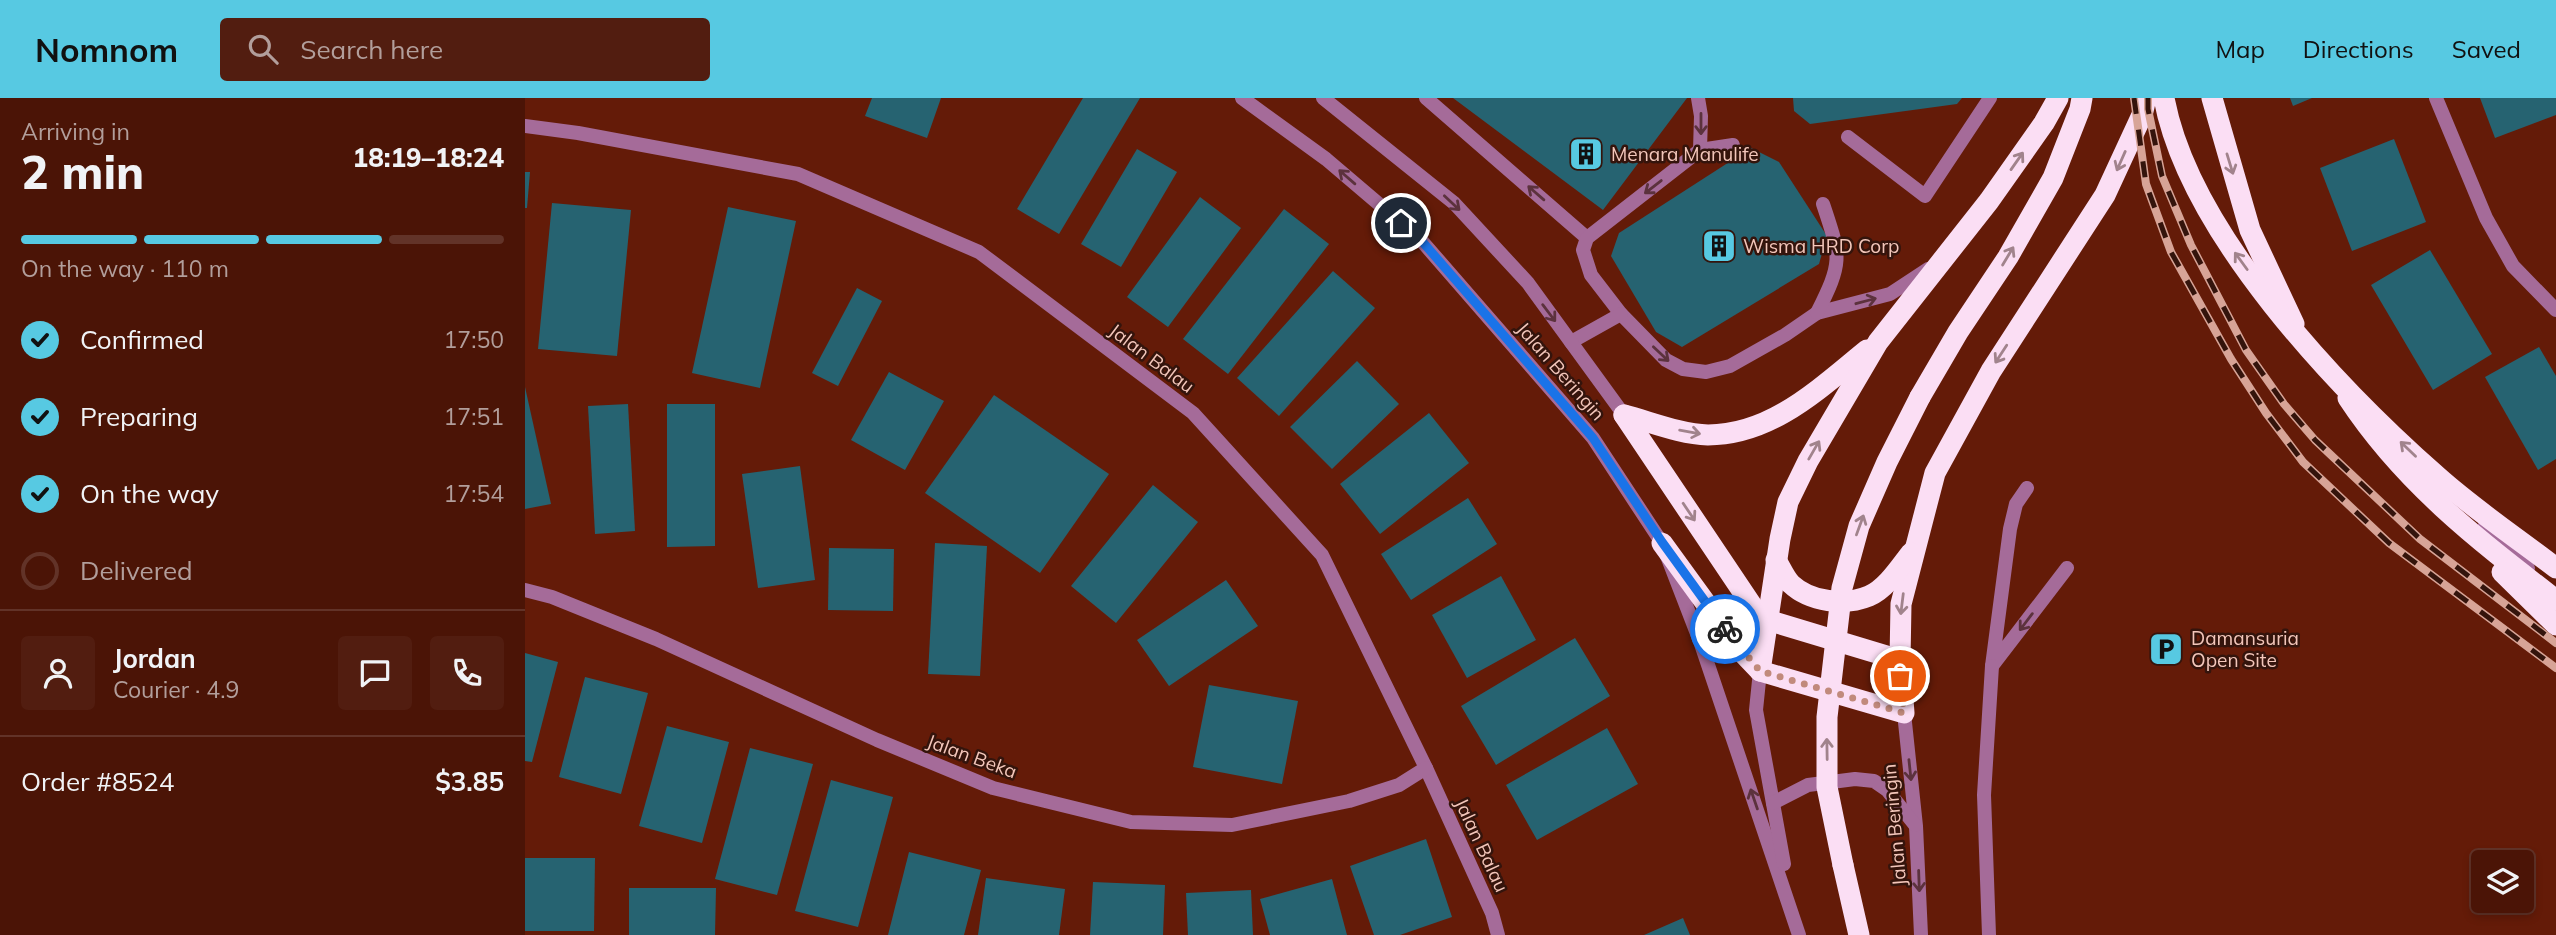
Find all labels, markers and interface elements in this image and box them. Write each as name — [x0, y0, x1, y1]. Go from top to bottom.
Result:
search box — [220, 18, 710, 81]
text: Nomnom — [35, 29, 178, 70]
icon: search — [244, 30, 282, 68]
text: Search here — [300, 33, 443, 66]
text: Map — [2215, 34, 2265, 64]
text: Directions — [2303, 34, 2414, 64]
text: Saved — [2452, 34, 2521, 64]
one-way arrow — [1694, 112, 1707, 135]
text: Arriving in — [21, 117, 130, 146]
building icon: Menara Manulife — [1567, 135, 1605, 173]
text: 18:19–18:24 — [353, 141, 504, 174]
place label: Menara Manulife — [1611, 142, 1759, 166]
text: 2 min — [21, 143, 144, 201]
one-way arrow — [2114, 150, 2127, 171]
one-way arrow — [2010, 152, 2024, 171]
one-way arrow — [2225, 152, 2238, 174]
one-way arrow — [1339, 169, 1357, 185]
one-way arrow — [1644, 179, 1663, 194]
one-way arrow — [1527, 185, 1545, 201]
pin — [1371, 193, 1431, 253]
one-way arrow — [1443, 194, 1460, 211]
icon: home — [1382, 204, 1420, 242]
building icon: Wisma HRD Corp — [1700, 227, 1738, 265]
place label: Wisma HRD Corp — [1743, 234, 1899, 258]
one-way arrow — [2002, 246, 2016, 266]
one-way arrow — [2234, 252, 2248, 271]
text: On the way · 110 m — [21, 254, 229, 283]
one-way arrow — [1854, 294, 1877, 307]
one-way arrow — [1542, 303, 1557, 322]
street label: Jalan Beringin — [1512, 317, 1610, 425]
street label: Jalan Balau — [1104, 318, 1200, 398]
icon: check — [21, 321, 59, 359]
text: Confirmed — [80, 323, 204, 356]
text: 17:50 — [444, 325, 504, 354]
one-way arrow — [1994, 344, 2008, 364]
one-way arrow — [1651, 345, 1669, 362]
icon: check — [21, 398, 59, 436]
text: Preparing — [80, 400, 198, 433]
text: 17:51 — [444, 402, 504, 431]
one-way arrow — [1678, 426, 1701, 439]
one-way arrow — [2400, 440, 2417, 457]
one-way arrow — [1807, 441, 1821, 461]
icon: check — [21, 475, 59, 513]
text: On the way — [80, 477, 219, 510]
text: 17:54 — [444, 479, 504, 508]
one-way arrow — [1682, 502, 1696, 521]
one-way arrow — [1855, 515, 1868, 537]
text: Delivered — [80, 554, 193, 587]
one-way arrow — [1896, 592, 1909, 614]
courier — [1690, 594, 1760, 664]
icon: bike — [1706, 610, 1744, 648]
one-way arrow — [2018, 612, 2033, 631]
place label: Damansuria Open Site — [2191, 626, 2299, 672]
parking icon: Damansuria Open Site — [2147, 630, 2185, 668]
button: person — [21, 636, 95, 710]
button: chat — [338, 636, 412, 710]
button: phone — [430, 636, 504, 710]
text: Jordan — [113, 642, 196, 675]
pin — [1870, 646, 1930, 706]
icon: bag — [1881, 657, 1919, 695]
text: Courier · 4.9 — [113, 675, 239, 704]
street label: Jalan Beka — [924, 729, 1020, 783]
one-way arrow — [1820, 738, 1834, 761]
one-way arrow — [1903, 758, 1916, 780]
street label: Jalan Beringin — [1877, 763, 1911, 887]
text: Order #8524 — [21, 765, 174, 798]
text: $3.85 — [435, 765, 504, 798]
one-way arrow — [1747, 788, 1759, 810]
street label: Jalan Balau — [1450, 794, 1514, 896]
map controls — [2471, 850, 2534, 913]
button: layers — [2471, 850, 2534, 913]
one-way arrow — [1912, 869, 1925, 892]

